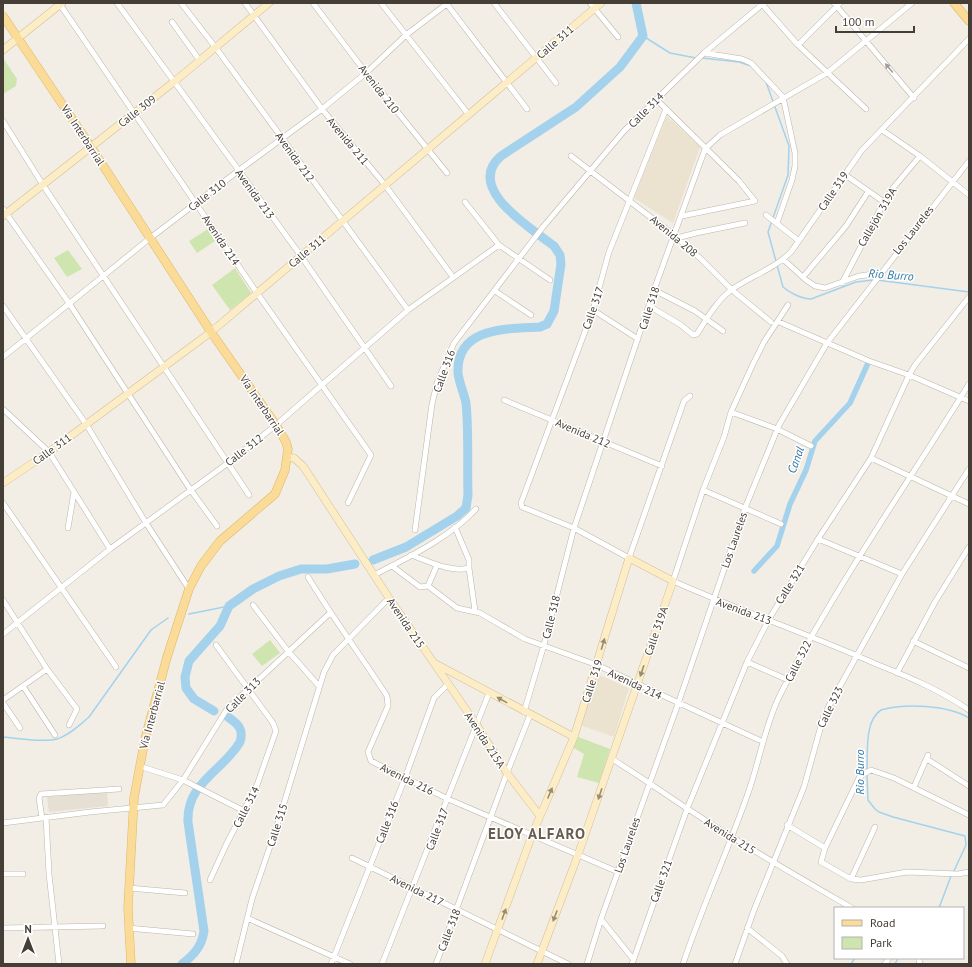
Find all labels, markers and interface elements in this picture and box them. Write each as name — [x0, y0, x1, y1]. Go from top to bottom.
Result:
scale bar — [836, 8, 914, 34]
text: 100 m — [842, 14, 875, 29]
street label: Calle 311 — [534, 22, 576, 62]
street label: Avenida 210 — [356, 62, 402, 116]
one-way arrow — [884, 62, 893, 73]
street label: Calle 314 — [625, 89, 667, 131]
street label: Calle 309 — [115, 92, 159, 130]
street label: Vía Interbarrial — [58, 101, 108, 169]
street label: Avenida 211 — [324, 114, 372, 168]
street label: Avenida 212 — [272, 129, 318, 185]
street label: Avenida 213 — [232, 166, 278, 222]
street label: Calle 319 — [815, 169, 851, 213]
street label: Calle 310 — [185, 176, 229, 214]
street label: Callejón 319A — [854, 185, 900, 249]
street label: Los Laureles — [890, 203, 937, 257]
street label: Avenida 214 — [199, 212, 243, 268]
street label: Avenida 208 — [647, 212, 701, 260]
street label: Calle 311 — [285, 231, 329, 271]
water label: Rio Burro — [868, 265, 914, 284]
street label: Calle 317 — [579, 285, 607, 331]
street label: Calle 318 — [635, 285, 663, 331]
street label: Calle 316 — [430, 348, 458, 394]
street label: Vía Interbarrial — [236, 371, 288, 438]
street label: Avenida 212 — [554, 415, 612, 451]
street label: Calle 311 — [30, 430, 74, 468]
street label: Calle 312 — [222, 431, 266, 469]
water label: Canal — [784, 444, 807, 475]
street label: Los Laureles — [718, 510, 750, 570]
street label: Calle 321 — [772, 561, 808, 607]
street label: Calle 318 — [539, 594, 563, 640]
street label: Avenida 213 — [714, 594, 774, 628]
street label: Avenida 215 — [384, 595, 428, 651]
street label: Calle 319A — [641, 604, 671, 657]
one-way arrow — [600, 638, 606, 650]
street label: Calle 322 — [782, 638, 814, 684]
street label: Calle 319 — [578, 658, 606, 704]
street label: Avenida 214 — [606, 665, 664, 703]
one-way arrow — [639, 665, 645, 677]
street label: Calle 313 — [222, 674, 264, 716]
street label: Vía Interbarrial — [136, 679, 168, 751]
street label: Calle 323 — [814, 684, 846, 730]
one-way arrow — [496, 696, 508, 703]
street label: Avenida 215A — [462, 709, 509, 771]
water label: Rio Burro — [852, 749, 867, 795]
street label: Avenida 216 — [378, 760, 436, 798]
street label: Calle 314 — [230, 784, 262, 830]
one-way arrow — [547, 787, 553, 798]
one-way arrow — [596, 788, 602, 800]
street label: Calle 316 — [372, 799, 402, 845]
street label: Calle 315 — [263, 802, 291, 848]
street label: Calle 317 — [422, 806, 452, 852]
street label: Los Laureles — [611, 815, 643, 875]
street label: Avenida 215 — [702, 815, 758, 857]
district label: ELOY ALFARO — [488, 824, 586, 843]
street label: Calle 321 — [647, 858, 675, 904]
street label: Avenida 217 — [388, 871, 446, 909]
street label: Calle 318 — [434, 907, 464, 953]
legend — [834, 907, 964, 959]
one-way arrow — [501, 908, 507, 920]
one-way arrow — [551, 910, 557, 922]
text: Road — [870, 915, 895, 930]
north arrow — [8, 919, 48, 959]
text: N — [24, 922, 32, 936]
text: Park — [870, 935, 892, 950]

